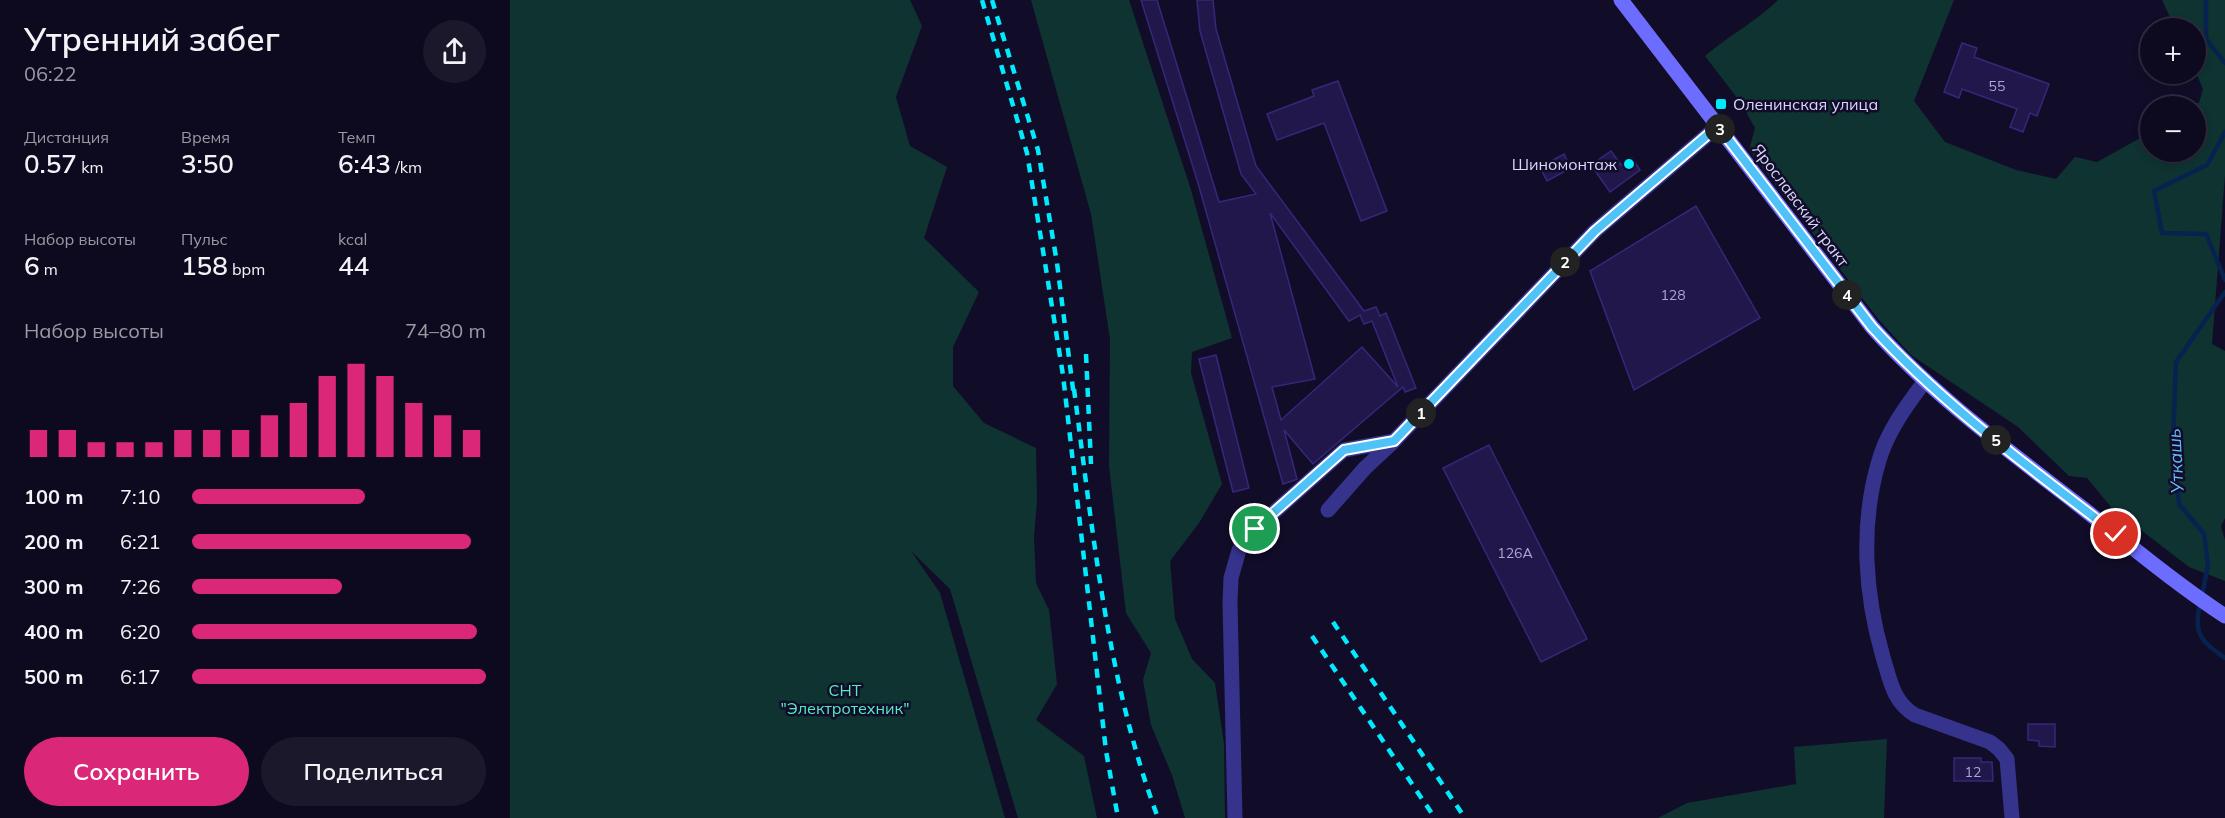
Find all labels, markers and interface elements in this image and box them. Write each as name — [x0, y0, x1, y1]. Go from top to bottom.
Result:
text: Утренний забег — [24, 18, 280, 59]
map controls — [2140, 18, 2206, 162]
button: + — [2140, 18, 2206, 84]
button: share — [423, 20, 486, 83]
text: 06:22 — [24, 61, 77, 86]
house number: 55 — [1989, 77, 2005, 95]
place label: Оленинская улица — [1733, 94, 1878, 114]
button: − — [2140, 96, 2206, 162]
marker: Оленинская улица — [1714, 97, 1728, 111]
pin: 3 — [1705, 114, 1735, 144]
text: 3 — [1715, 119, 1725, 139]
text: Дистанция — [24, 127, 109, 147]
text: Время — [181, 127, 230, 147]
text: Темп — [338, 127, 376, 147]
street label: Ярославский тракт — [1748, 140, 1854, 271]
text: 0.57 — [24, 147, 77, 180]
text: 3:50 — [181, 147, 234, 180]
text: 6:43 — [338, 147, 391, 180]
place label: Шиномонтаж — [1512, 154, 1617, 174]
text: km — [77, 157, 103, 177]
text: /km — [391, 157, 422, 177]
marker: Шиномонтаж — [1622, 157, 1636, 171]
text: Набор высоты — [24, 229, 136, 249]
text: Пульс — [181, 229, 228, 249]
text: kcal — [338, 229, 367, 249]
pin: 2 — [1550, 247, 1580, 277]
text: 6 — [24, 249, 40, 282]
text: 158 — [181, 249, 228, 282]
text: 44 — [338, 249, 369, 282]
text: 2 — [1560, 252, 1570, 272]
text: m — [40, 259, 58, 279]
text: bpm — [228, 259, 265, 279]
pin: 4 — [1832, 280, 1862, 310]
text: 4 — [1842, 285, 1852, 305]
house number: 128 — [1660, 286, 1686, 304]
text: Набор высоты — [24, 318, 164, 343]
text: 74–80 m — [405, 318, 486, 343]
pin: 1 — [1406, 398, 1436, 428]
text: 1 — [1416, 403, 1426, 423]
pin: 5 — [1981, 425, 2011, 455]
water label: Уткашь — [2162, 428, 2189, 494]
text: 5 — [1991, 430, 2001, 450]
text: 100 m — [24, 484, 83, 509]
text: 7:10 — [120, 484, 161, 509]
pin — [1229, 503, 1280, 554]
pin — [2090, 508, 2141, 559]
icon: arrive — [1238, 512, 1271, 545]
icon: check — [2099, 517, 2132, 550]
text: 200 m — [24, 529, 83, 554]
text: 6:21 — [120, 529, 161, 554]
house number: 126А — [1497, 544, 1533, 562]
text: 300 m — [24, 574, 83, 599]
text: 7:26 — [120, 574, 161, 599]
text: 400 m — [24, 619, 83, 644]
text: 6:20 — [120, 619, 161, 644]
text: 500 m — [24, 664, 83, 689]
text: 6:17 — [120, 664, 161, 689]
park label: СНТ "Электротехник" — [781, 680, 909, 718]
button: Сохранить — [24, 737, 249, 806]
button: Поделиться — [261, 737, 486, 806]
house number: 12 — [1965, 763, 1981, 781]

